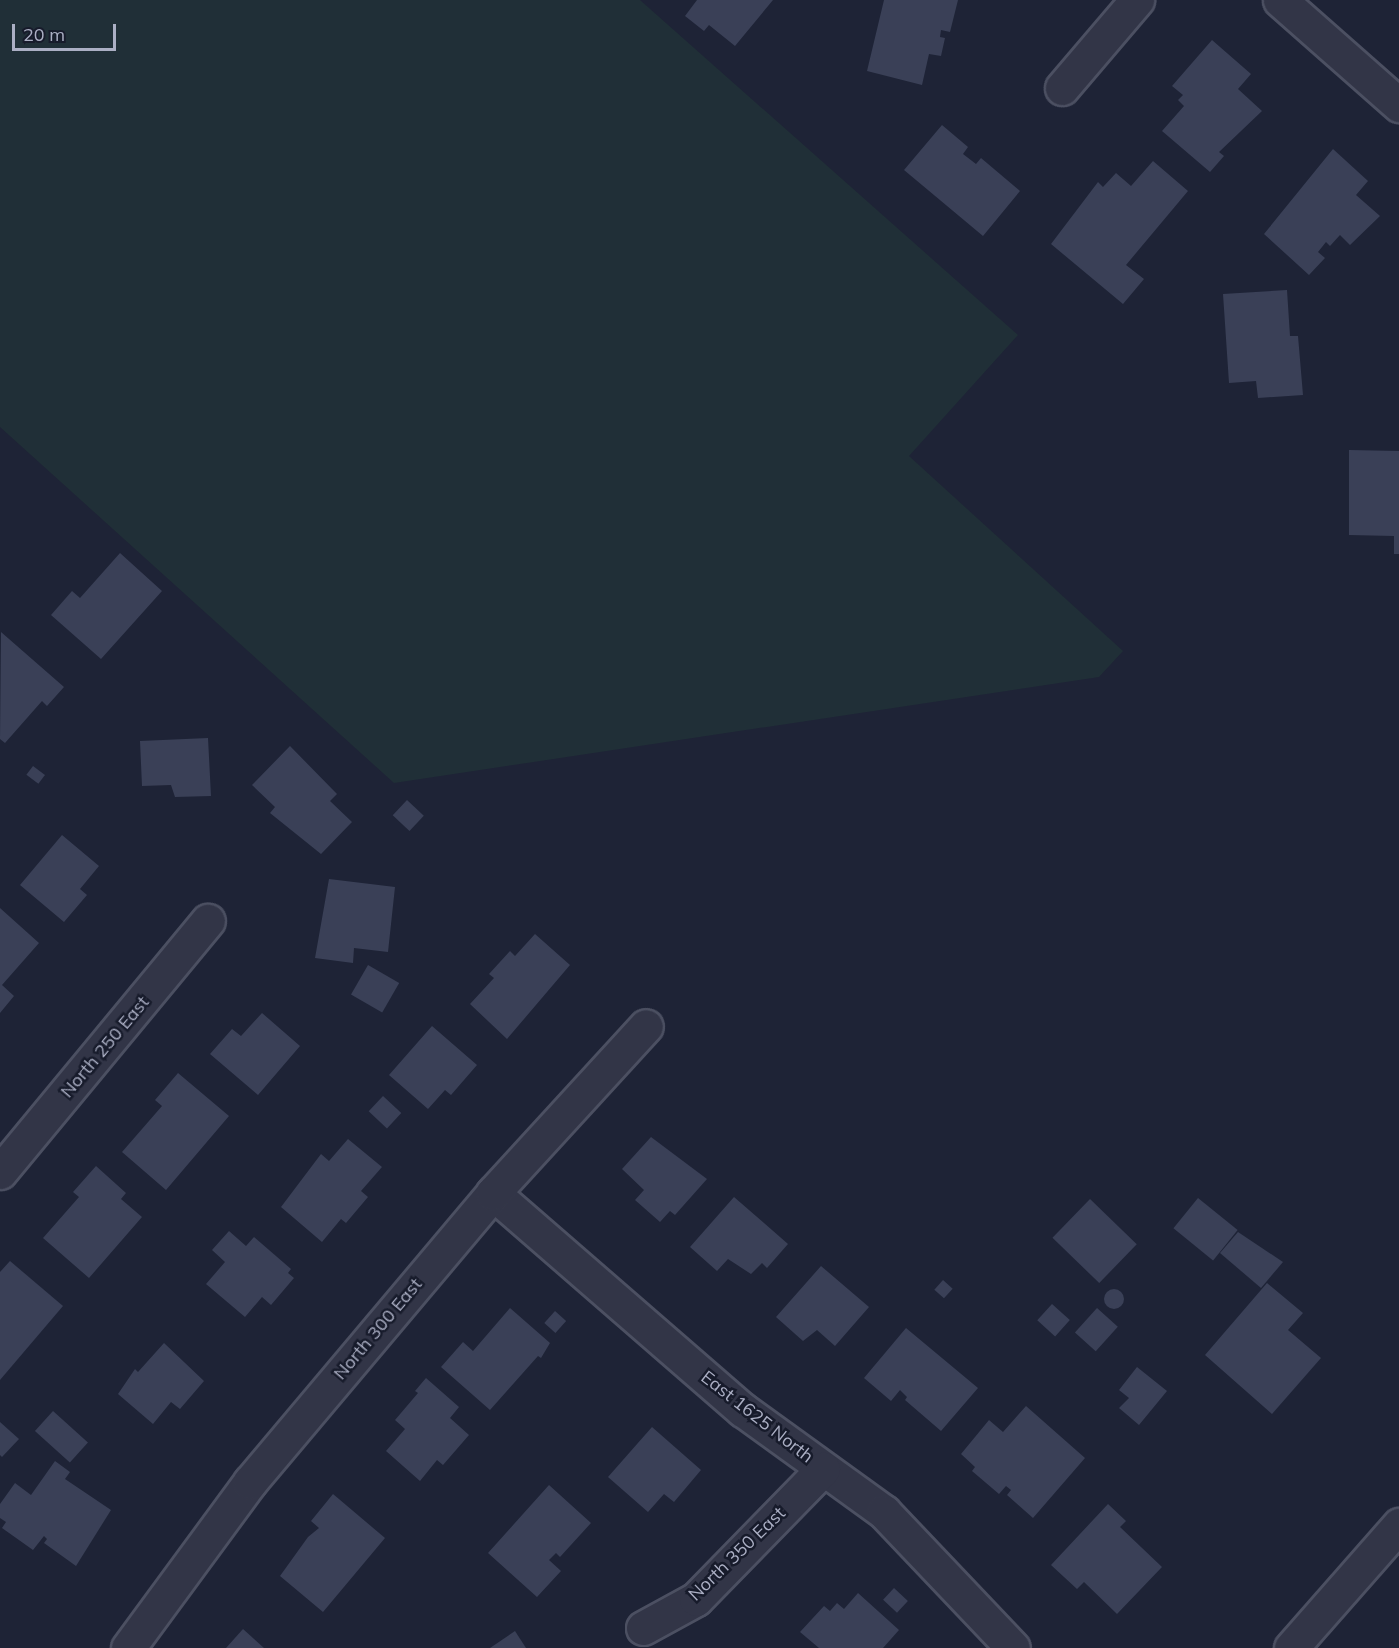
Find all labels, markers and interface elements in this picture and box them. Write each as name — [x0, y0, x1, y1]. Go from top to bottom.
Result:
scale bar — [15, 12, 118, 50]
text: 20 m — [23, 23, 65, 46]
street label: North 250 East — [56, 992, 154, 1102]
street label: North 300 East — [329, 1274, 427, 1384]
street label: East 1625 North — [697, 1366, 817, 1468]
street label: North 350 East — [684, 1503, 790, 1605]

